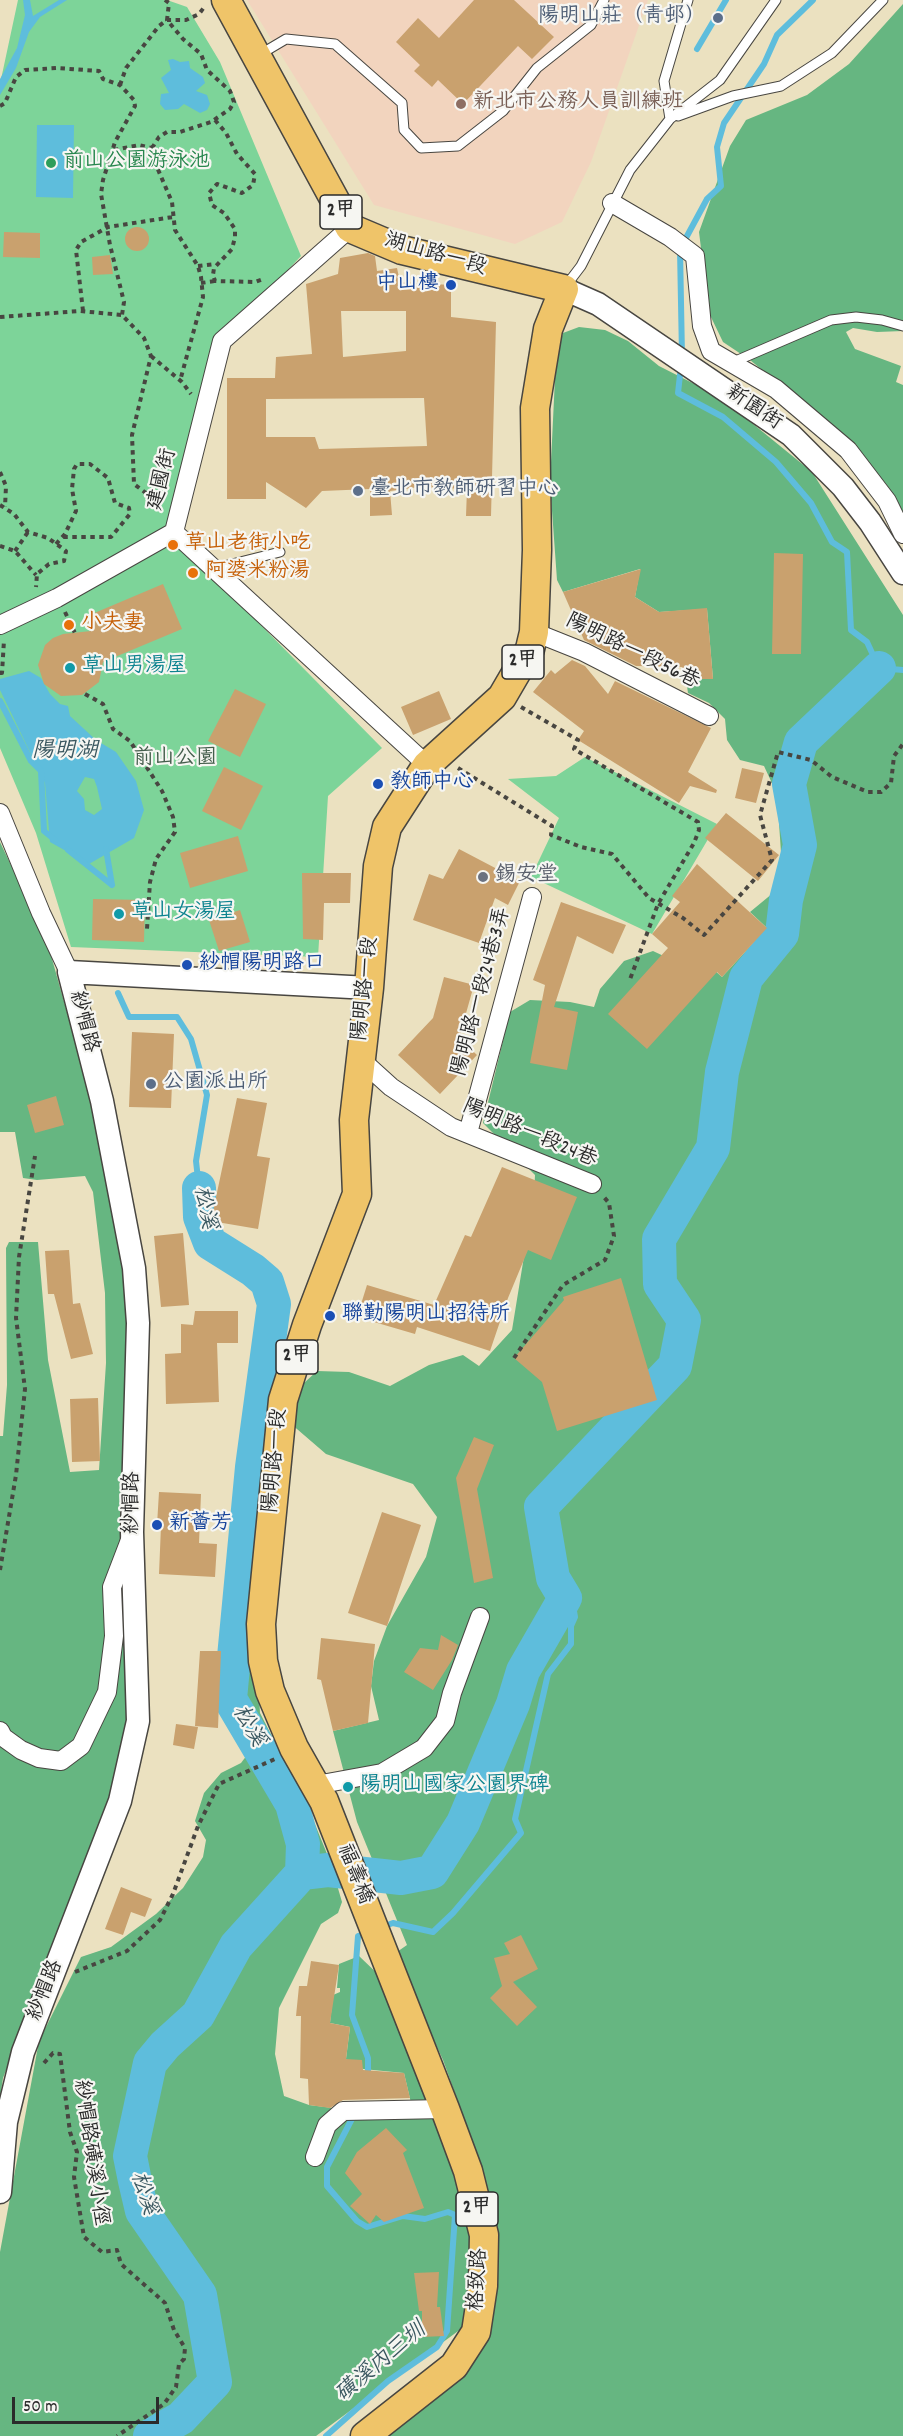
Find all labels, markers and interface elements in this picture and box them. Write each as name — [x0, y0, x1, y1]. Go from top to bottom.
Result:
place label: 陽明山莊（青邨） — [538, 5, 706, 31]
marker: 陽明山莊（青邨） — [711, 11, 725, 25]
place label: 新北市公務人員訓練班 — [473, 91, 683, 117]
marker: 新北市公務人員訓練班 — [454, 97, 468, 111]
place label: 前山公園游泳池 — [63, 150, 210, 176]
marker: 前山公園游泳池 — [44, 156, 58, 170]
road number: 2甲 — [320, 195, 362, 229]
street label: 湖山路一段 — [381, 229, 489, 283]
place label: 中山樓 — [376, 272, 439, 298]
marker: 中山樓 — [444, 278, 458, 292]
street label: 新園街 — [720, 381, 786, 437]
street label: 建國街 — [144, 446, 184, 514]
place label: 臺北市教師研習中心 — [370, 478, 559, 504]
marker: 臺北市教師研習中心 — [351, 484, 365, 498]
place label: 草山老街小吃 — [185, 532, 311, 558]
marker: 草山老街小吃 — [166, 538, 180, 552]
place label: 阿婆米粉湯 — [205, 560, 310, 586]
marker: 阿婆米粉湯 — [186, 566, 200, 580]
street label: 陽明路一段56巷 — [561, 610, 703, 696]
place label: 小夫妻 — [81, 612, 144, 638]
marker: 小夫妻 — [62, 618, 76, 632]
road number: 2甲 — [502, 645, 544, 679]
place label: 草山男湯屋 — [82, 655, 187, 681]
marker: 草山男湯屋 — [63, 661, 77, 675]
water label: 陽明湖 — [32, 740, 98, 766]
park label: 前山公園 — [133, 747, 217, 773]
place label: 教師中心 — [390, 771, 474, 797]
marker: 教師中心 — [371, 777, 385, 791]
place label: 錫安堂 — [495, 864, 558, 890]
marker: 錫安堂 — [476, 870, 490, 884]
place label: 草山女湯屋 — [131, 901, 236, 927]
street label: 陽明路一段24巷3弄 — [448, 905, 518, 1079]
marker: 草山女湯屋 — [112, 907, 126, 921]
street label: 陽明路一段 — [349, 935, 385, 1043]
place label: 紗帽陽明路口 — [199, 952, 325, 978]
marker: 紗帽陽明路口 — [180, 958, 194, 972]
street label: 紗帽路 — [62, 988, 102, 1056]
place label: 公園派出所 — [163, 1071, 268, 1097]
marker: 公園派出所 — [144, 1077, 158, 1091]
street label: 陽明路一段24巷 — [458, 1095, 600, 1175]
water label: 松溪 — [186, 1184, 220, 1232]
place label: 聯勤陽明山招待所 — [342, 1303, 510, 1329]
marker: 聯勤陽明山招待所 — [323, 1309, 337, 1323]
road number: 2甲 — [276, 1340, 318, 1374]
street label: 陽明路一段 — [260, 1408, 294, 1514]
street label: 紗帽路 — [121, 1471, 147, 1535]
place label: 新薈芳 — [169, 1512, 232, 1538]
marker: 新薈芳 — [150, 1518, 164, 1532]
water label: 松溪 — [225, 1701, 269, 1753]
place label: 陽明山國家公園界碑 — [360, 1774, 549, 1800]
marker: 陽明山國家公園界碑 — [341, 1780, 355, 1794]
street label: 福壽橋 — [330, 1841, 376, 1909]
street label: 紗帽路 — [24, 1957, 70, 2025]
street label: 紗帽路磺溪小徑 — [66, 2078, 112, 2228]
water label: 松溪 — [123, 2169, 161, 2219]
road number: 2甲 — [456, 2192, 498, 2226]
street label: 格致路 — [465, 2248, 495, 2312]
water label: 磺溪內三圳 — [331, 2319, 433, 2409]
scale bar — [15, 2385, 162, 2423]
text: 50 m — [23, 2395, 58, 2420]

